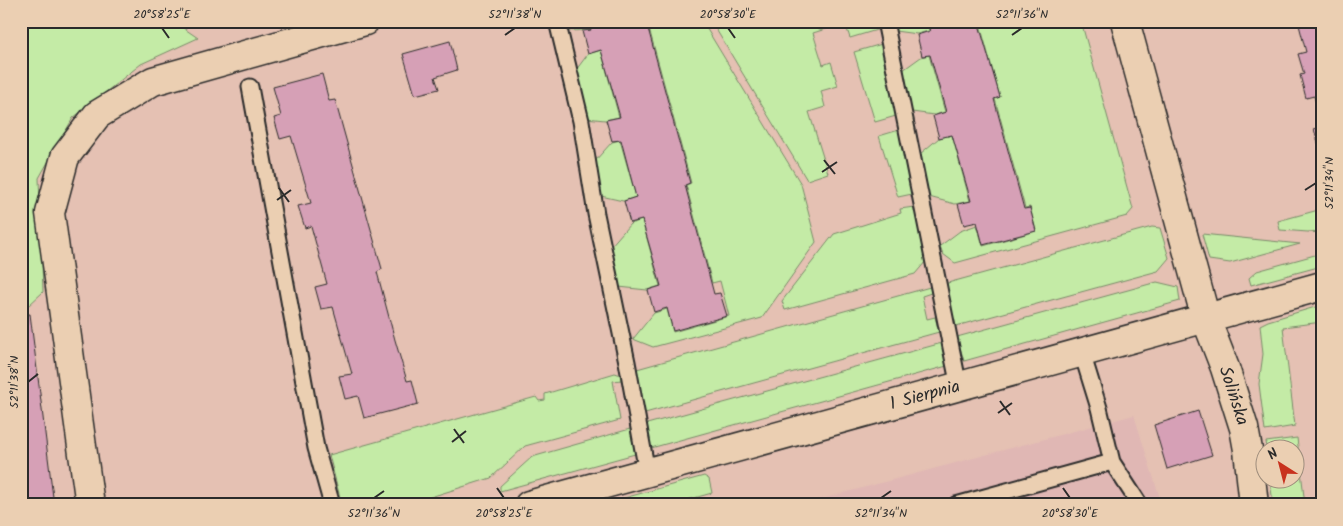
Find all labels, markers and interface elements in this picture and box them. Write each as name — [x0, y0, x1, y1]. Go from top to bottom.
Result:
text: 20°58'25"E — [134, 5, 191, 24]
text: 52°11'38"N — [489, 5, 541, 24]
text: 20°58'30"E — [700, 5, 757, 24]
text: 52°11'36"N — [996, 5, 1048, 24]
text: 52°11'34"N — [1320, 157, 1339, 209]
text: 52°11'38"N — [5, 356, 24, 408]
street label: Solińska — [1210, 363, 1256, 429]
street label: 1 Sierpnia — [887, 373, 963, 419]
north arrow — [1256, 438, 1306, 488]
text: N — [1263, 443, 1283, 466]
text: 52°11'36"N — [348, 504, 400, 523]
text: 20°58'25"E — [476, 504, 533, 523]
text: 52°11'34"N — [855, 504, 907, 523]
text: 20°58'30"E — [1042, 504, 1099, 523]

